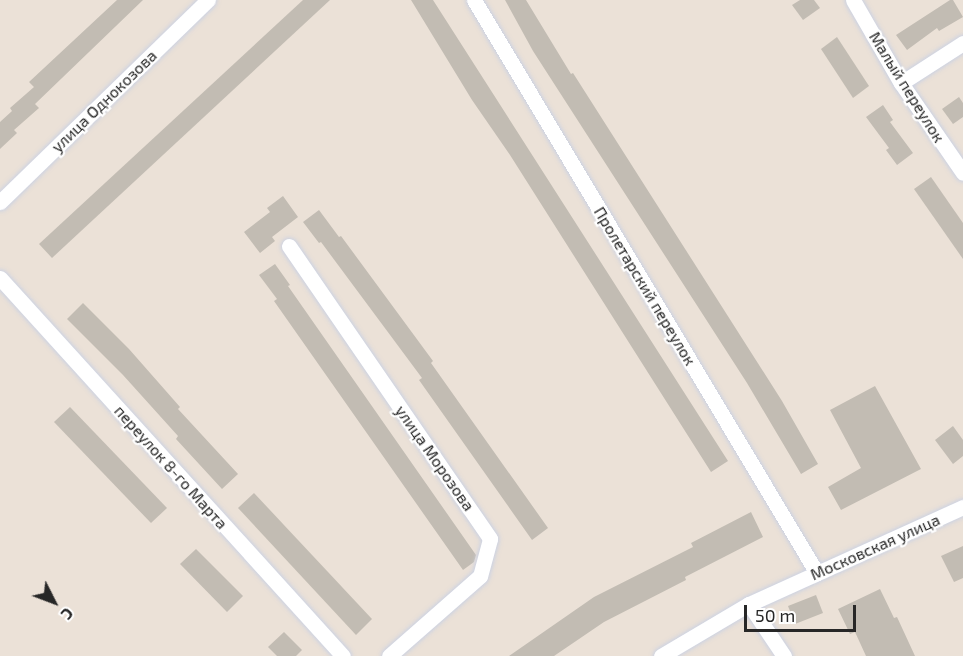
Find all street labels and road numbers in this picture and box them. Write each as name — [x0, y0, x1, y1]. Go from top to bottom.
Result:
street label: Малый переулок — [865, 28, 949, 146]
street label: улица Однокозова — [47, 46, 161, 156]
street label: Пролетарский переулок — [590, 203, 700, 369]
street label: переулок 8-го Марта — [110, 401, 232, 533]
street label: улица Морозова — [391, 401, 479, 515]
street label: Московская улица — [807, 510, 943, 584]

